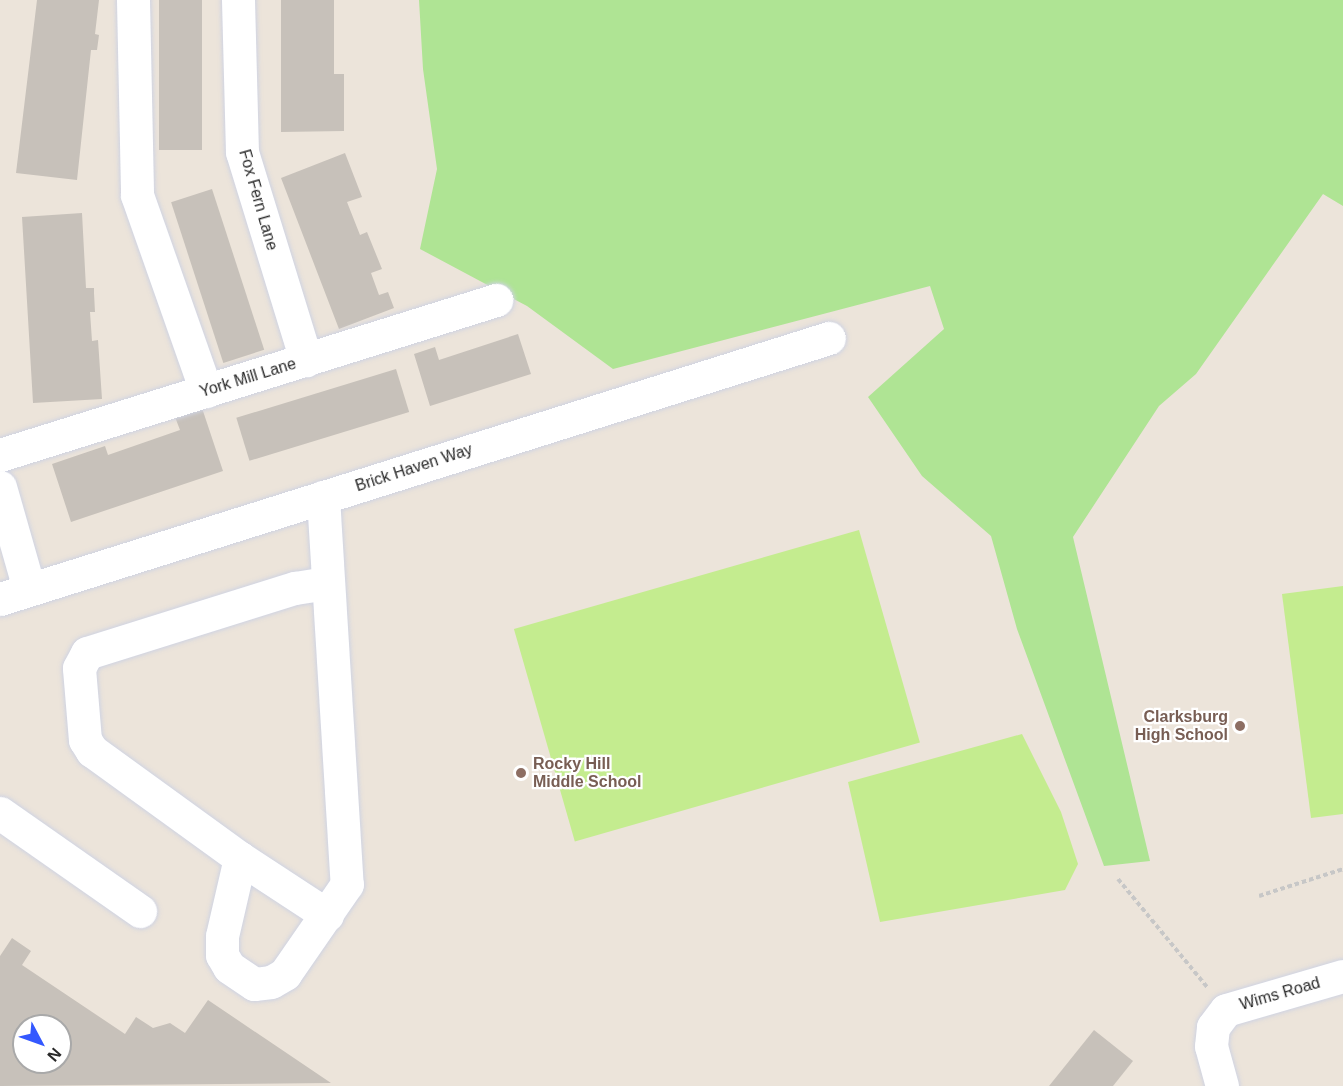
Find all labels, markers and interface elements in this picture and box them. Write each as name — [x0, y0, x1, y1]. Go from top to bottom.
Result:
street label: Fox Fern Lane — [234, 147, 282, 253]
street label: York Mill Lane — [197, 354, 299, 402]
street label: Brick Haven Way — [353, 440, 475, 496]
place label: Clarksburg High School — [1135, 707, 1228, 745]
marker: Clarksburg High School — [1233, 719, 1247, 733]
place label: Rocky Hill Middle School — [533, 754, 641, 792]
marker: Rocky Hill Middle School — [514, 766, 528, 780]
street label: Wims Road — [1238, 973, 1322, 1015]
north arrow — [12, 1014, 72, 1074]
text: N — [44, 1045, 65, 1065]

